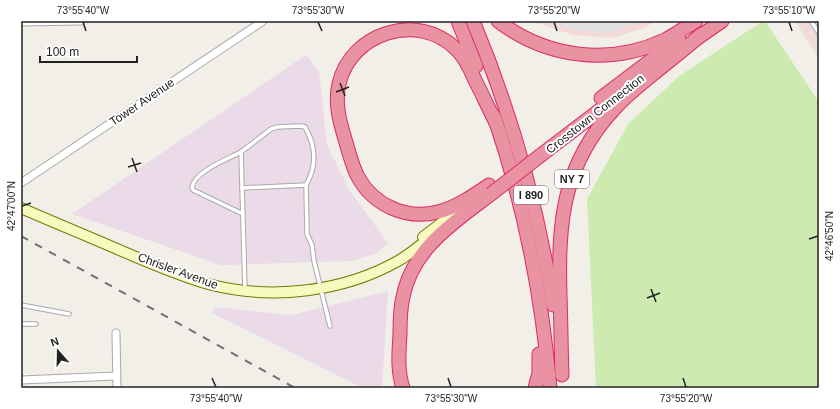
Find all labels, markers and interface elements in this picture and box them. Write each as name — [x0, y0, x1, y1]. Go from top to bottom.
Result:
text: 73°55'40"W — [57, 5, 110, 16]
text: 73°55'30"W — [292, 5, 345, 16]
text: 73°55'20"W — [528, 5, 581, 16]
text: 73°55'10"W — [763, 5, 816, 16]
scale bar — [40, 38, 137, 64]
text: 100 m — [46, 45, 79, 59]
street label: Crosstown Connection — [543, 71, 647, 157]
street label: Tower Avenue — [107, 75, 177, 129]
road number: NY 7 — [555, 170, 589, 188]
text: 42°47'00"N — [6, 181, 17, 231]
road number: I 890 — [514, 186, 548, 204]
text: 42°46'50"N — [824, 211, 835, 261]
street label: Chrisler Avenue — [136, 250, 220, 292]
north arrow — [38, 331, 78, 371]
text: N — [49, 335, 60, 349]
text: 73°55'40"W — [190, 393, 243, 404]
text: 73°55'30"W — [425, 393, 478, 404]
text: 73°55'20"W — [660, 393, 713, 404]

